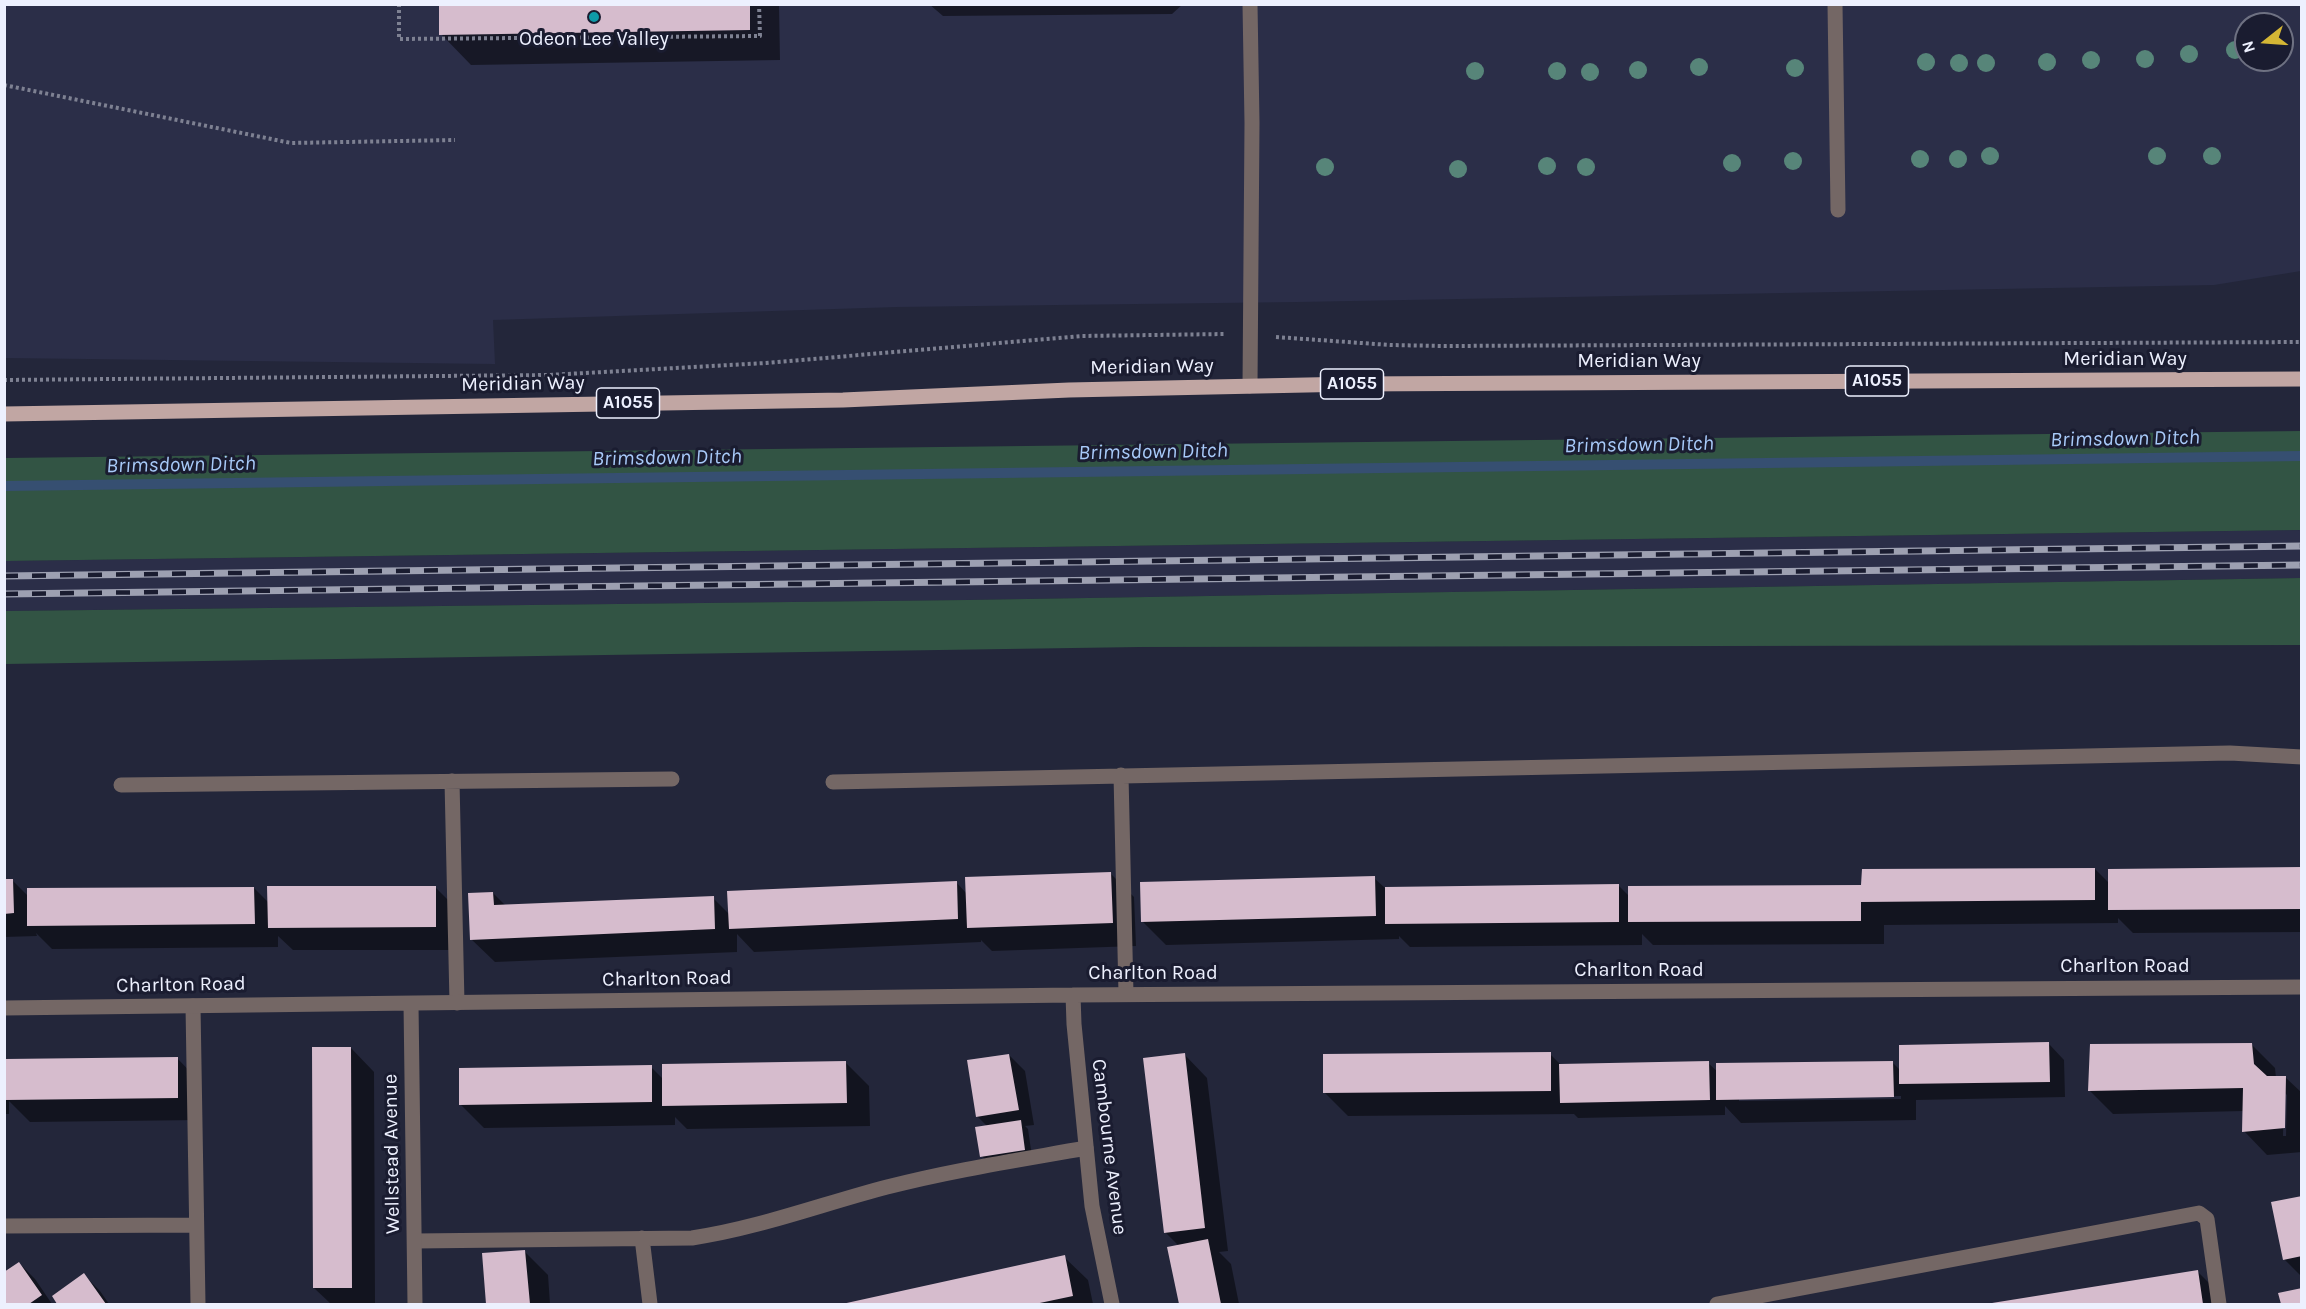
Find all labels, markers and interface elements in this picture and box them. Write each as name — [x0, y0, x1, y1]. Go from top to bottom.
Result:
marker: Odeon Lee Valley — [587, 10, 601, 24]
north arrow — [2234, 12, 2294, 72]
place label: Odeon Lee Valley — [519, 27, 669, 51]
text: N — [2237, 39, 2259, 55]
street label: Meridian Way — [2063, 347, 2187, 371]
street label: Meridian Way — [1577, 349, 1701, 373]
street label: Meridian Way — [1090, 354, 1214, 380]
road number: A1055 — [1846, 366, 1908, 396]
road number: A1055 — [1320, 369, 1384, 399]
street label: Meridian Way — [461, 371, 585, 397]
road number: A1055 — [596, 388, 660, 418]
water label: Brimsdown Ditch — [2050, 425, 2200, 453]
water label: Brimsdown Ditch — [1564, 431, 1714, 459]
water label: Brimsdown Ditch — [1078, 438, 1228, 466]
water label: Brimsdown Ditch — [592, 444, 742, 472]
water label: Brimsdown Ditch — [106, 451, 256, 479]
street label: Charlton Road — [2060, 954, 2190, 978]
street label: Charlton Road — [1574, 958, 1704, 982]
street label: Charlton Road — [1088, 961, 1218, 985]
street label: Charlton Road — [602, 966, 732, 992]
street label: Charlton Road — [116, 972, 246, 998]
street label: Cambourne Avenue — [1086, 1058, 1132, 1236]
street label: Wellstead Avenue — [379, 1074, 405, 1234]

